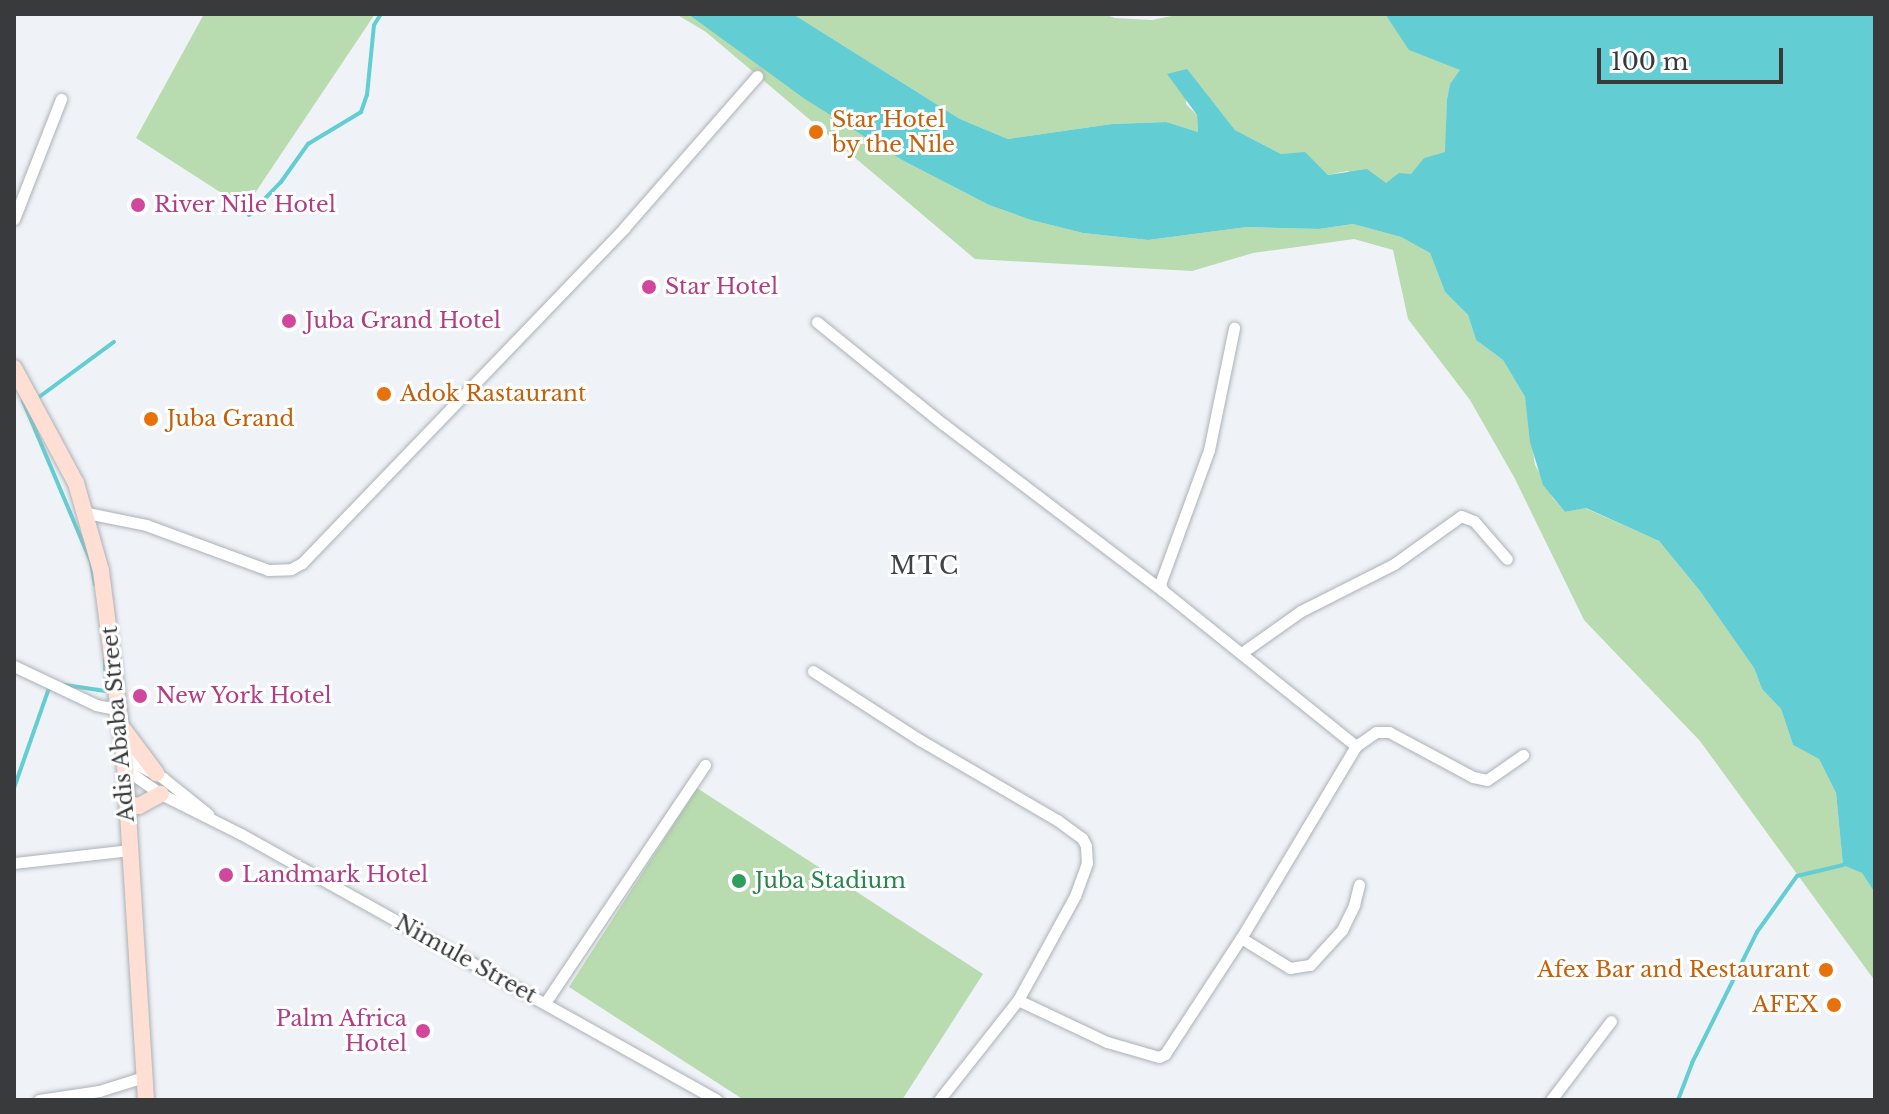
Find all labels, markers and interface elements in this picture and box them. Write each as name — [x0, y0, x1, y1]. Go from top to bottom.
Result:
scale bar — [1601, 32, 1787, 82]
text: 100 m — [1611, 47, 1689, 76]
place label: Star Hotel by the Nile — [832, 106, 956, 158]
marker: Star Hotel by the Nile — [807, 123, 825, 141]
place label: River Nile Hotel — [154, 192, 336, 218]
marker: River Nile Hotel — [129, 196, 147, 214]
place label: Star Hotel — [665, 274, 779, 300]
marker: Star Hotel — [640, 278, 658, 296]
place label: Juba Grand Hotel — [305, 308, 501, 334]
marker: Juba Grand Hotel — [280, 312, 298, 330]
place label: Adok Rastaurant — [400, 381, 587, 407]
marker: Adok Rastaurant — [375, 385, 393, 403]
place label: Juba Grand — [167, 406, 295, 432]
marker: Juba Grand — [142, 410, 160, 428]
district label: MTC — [890, 552, 960, 580]
street label: Adis Ababa Street — [96, 624, 140, 824]
place label: New York Hotel — [156, 683, 333, 709]
marker: New York Hotel — [131, 687, 149, 705]
place label: Landmark Hotel — [242, 862, 429, 888]
marker: Landmark Hotel — [217, 866, 235, 884]
place label: Juba Stadium — [755, 868, 906, 894]
marker: Juba Stadium — [730, 872, 748, 890]
street label: Nimule Street — [391, 909, 541, 1009]
place label: Afex Bar and Restaurant — [1536, 957, 1810, 983]
marker: Afex Bar and Restaurant — [1817, 961, 1835, 979]
place label: AFEX — [1752, 992, 1818, 1018]
marker: AFEX — [1825, 996, 1843, 1014]
place label: Palm Africa Hotel — [275, 1005, 407, 1056]
marker: Palm Africa Hotel — [414, 1022, 432, 1040]

